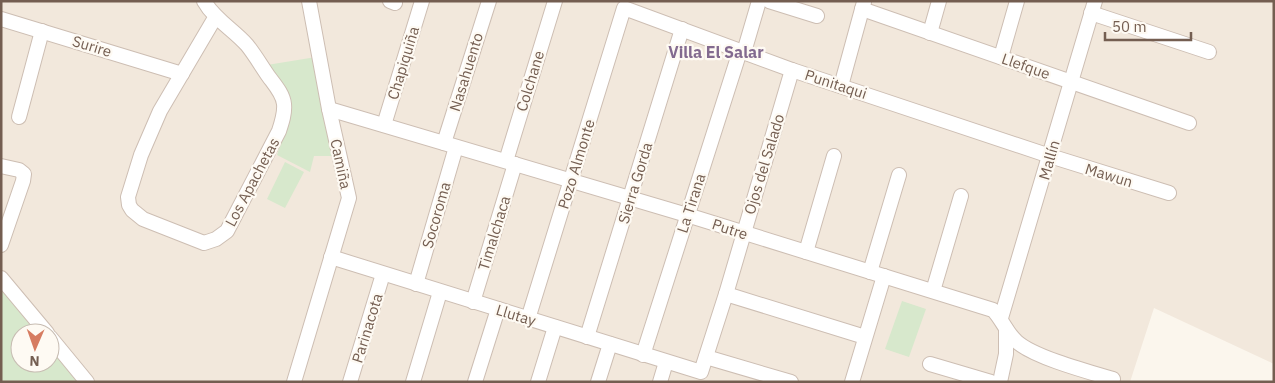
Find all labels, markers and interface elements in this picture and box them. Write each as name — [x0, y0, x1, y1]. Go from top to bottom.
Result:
scale bar — [1105, 10, 1191, 42]
text: 50 m — [1112, 17, 1147, 36]
street label: Chapiquiña — [383, 24, 423, 102]
street label: Nasahuento — [445, 30, 487, 114]
street label: Surire — [70, 31, 114, 61]
district label: Villa El Salar — [668, 42, 764, 62]
street label: Colchane — [512, 48, 548, 114]
street label: Llefque — [999, 49, 1053, 83]
street label: Punitaqui — [803, 65, 869, 103]
street label: Ojos del Salado — [740, 111, 788, 217]
street label: Pozo Almonte — [553, 117, 599, 211]
street label: Los Apachetas — [221, 134, 283, 230]
street label: Camiña — [326, 137, 356, 191]
street label: Mallín — [1034, 138, 1064, 182]
street label: Sierra Gorda — [614, 140, 656, 226]
street label: Mawun — [1083, 159, 1135, 191]
street label: La Tirana — [672, 171, 710, 235]
street label: Socoroma — [418, 180, 454, 250]
street label: Timalchaca — [474, 193, 514, 273]
street label: Putre — [710, 214, 750, 244]
street label: Parinacota — [347, 291, 387, 365]
street label: Llutay — [494, 300, 539, 330]
north arrow — [10, 323, 60, 373]
text: N — [29, 352, 40, 370]

